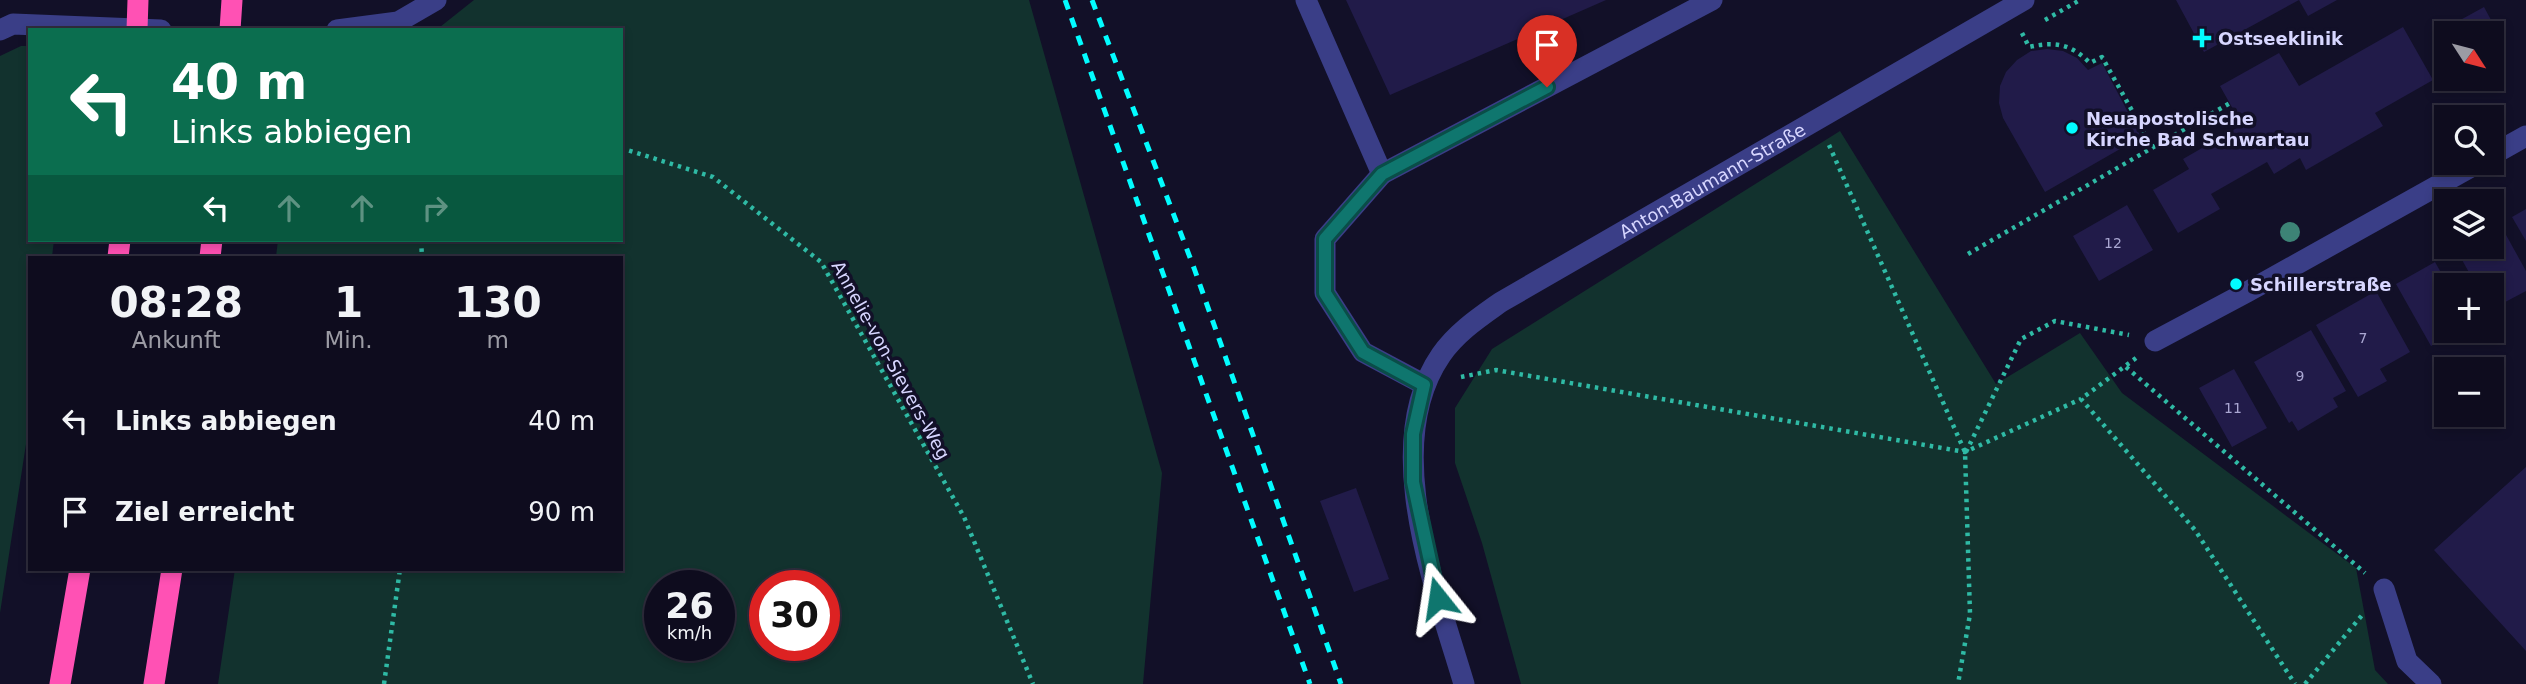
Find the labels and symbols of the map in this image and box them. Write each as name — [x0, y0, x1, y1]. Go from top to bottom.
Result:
pin — [1517, 15, 1577, 87]
north arrow — [2434, 21, 2504, 91]
marker: Ostseeklinik — [2192, 28, 2212, 48]
place label: Ostseeklinik — [2218, 28, 2344, 49]
place label: Neuapostolische Kirche Bad Schwartau — [2086, 108, 2310, 150]
street label: Anton-Baumann-Straße — [1615, 118, 1809, 242]
marker: Neuapostolische Kirche Bad Schwartau — [2064, 120, 2080, 136]
house number: 12 — [2104, 235, 2122, 251]
street label: Annelie-von-Sievers-Weg — [828, 257, 954, 463]
place label: Schillerstraße — [2250, 274, 2392, 295]
marker: Schillerstraße — [2228, 276, 2244, 292]
house number: 7 — [2359, 330, 2367, 346]
house number: 9 — [2296, 368, 2304, 384]
house number: 11 — [2224, 400, 2242, 416]
position arrow — [1401, 561, 1475, 635]
speed limit sign: 30 — [749, 570, 840, 661]

